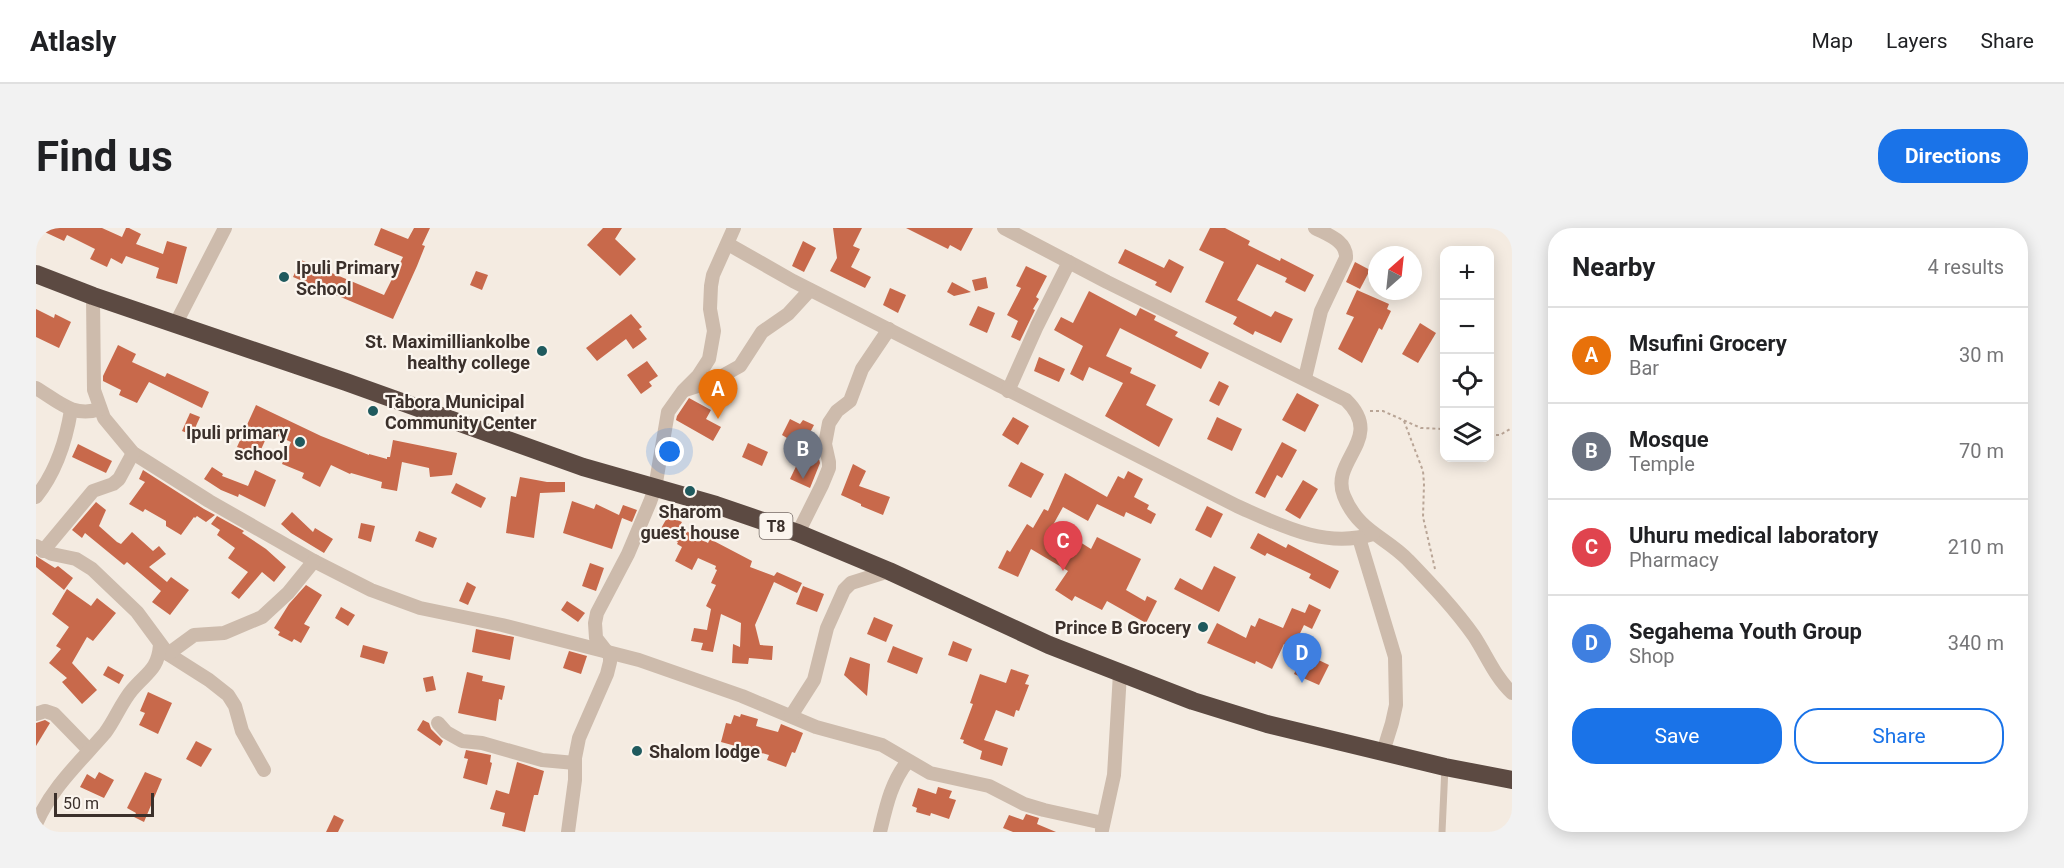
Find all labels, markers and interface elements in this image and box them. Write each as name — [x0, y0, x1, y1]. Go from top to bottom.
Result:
text: Atlasly — [30, 25, 116, 58]
text: Map — [1811, 29, 1853, 53]
text: Layers — [1886, 29, 1947, 53]
text: Share — [1980, 29, 2034, 53]
button: Directions — [1878, 129, 2028, 183]
text: Find us — [36, 132, 173, 181]
north arrow — [1368, 246, 1422, 300]
map controls — [1440, 246, 1494, 462]
button: + — [1440, 246, 1494, 300]
text: Nearby — [1572, 252, 1655, 282]
text: 4 results — [1928, 255, 2004, 279]
place label: Ipuli Primary School — [296, 257, 400, 299]
marker: Ipuli Primary School — [277, 270, 291, 284]
button: − — [1440, 300, 1494, 354]
place label: St. Maximilliankolbe healthy college — [365, 331, 530, 373]
text: Msufini Grocery — [1629, 331, 1787, 356]
text: A — [1585, 343, 1598, 367]
text: 30 m — [1959, 343, 2004, 367]
marker: St. Maximilliankolbe healthy college — [535, 344, 549, 358]
button: locate — [1440, 354, 1494, 408]
text: Bar — [1629, 356, 1659, 380]
pin: A — [698, 370, 738, 419]
place label: Tabora Municipal Community Center — [385, 391, 537, 433]
marker: Tabora Municipal Community Center — [366, 404, 380, 418]
button: layers — [1440, 408, 1494, 462]
place label: Ipuli primary school — [186, 422, 289, 464]
text: Mosque — [1629, 427, 1709, 452]
pin: B — [784, 430, 822, 479]
marker: Ipuli primary school — [293, 435, 307, 449]
your location — [655, 437, 684, 466]
text: B — [1585, 439, 1598, 463]
text: 70 m — [1959, 439, 2004, 463]
text: Temple — [1629, 452, 1695, 476]
marker: Sharom guest house — [683, 484, 697, 498]
place label: Sharom guest house — [640, 501, 740, 543]
road number: T8 — [760, 513, 792, 539]
pin: C — [1044, 522, 1082, 571]
text: Uhuru medical laboratory — [1629, 523, 1878, 548]
text: C — [1585, 535, 1598, 559]
text: 210 m — [1948, 535, 2004, 559]
text: Pharmacy — [1629, 548, 1719, 572]
place label: Prince B Grocery — [1055, 617, 1192, 638]
text: Segahema Youth Group — [1629, 619, 1862, 644]
marker: Prince B Grocery — [1196, 620, 1210, 634]
text: D — [1585, 631, 1598, 655]
text: 340 m — [1948, 631, 2004, 655]
pin: D — [1282, 634, 1322, 683]
text: Shop — [1629, 644, 1675, 668]
button: Save — [1572, 708, 1782, 764]
button: Share — [1794, 708, 2004, 764]
place label: Shalom lodge — [649, 741, 760, 762]
marker: Shalom lodge — [630, 744, 644, 758]
scale bar — [54, 790, 154, 818]
text: 50 m — [63, 794, 99, 813]

